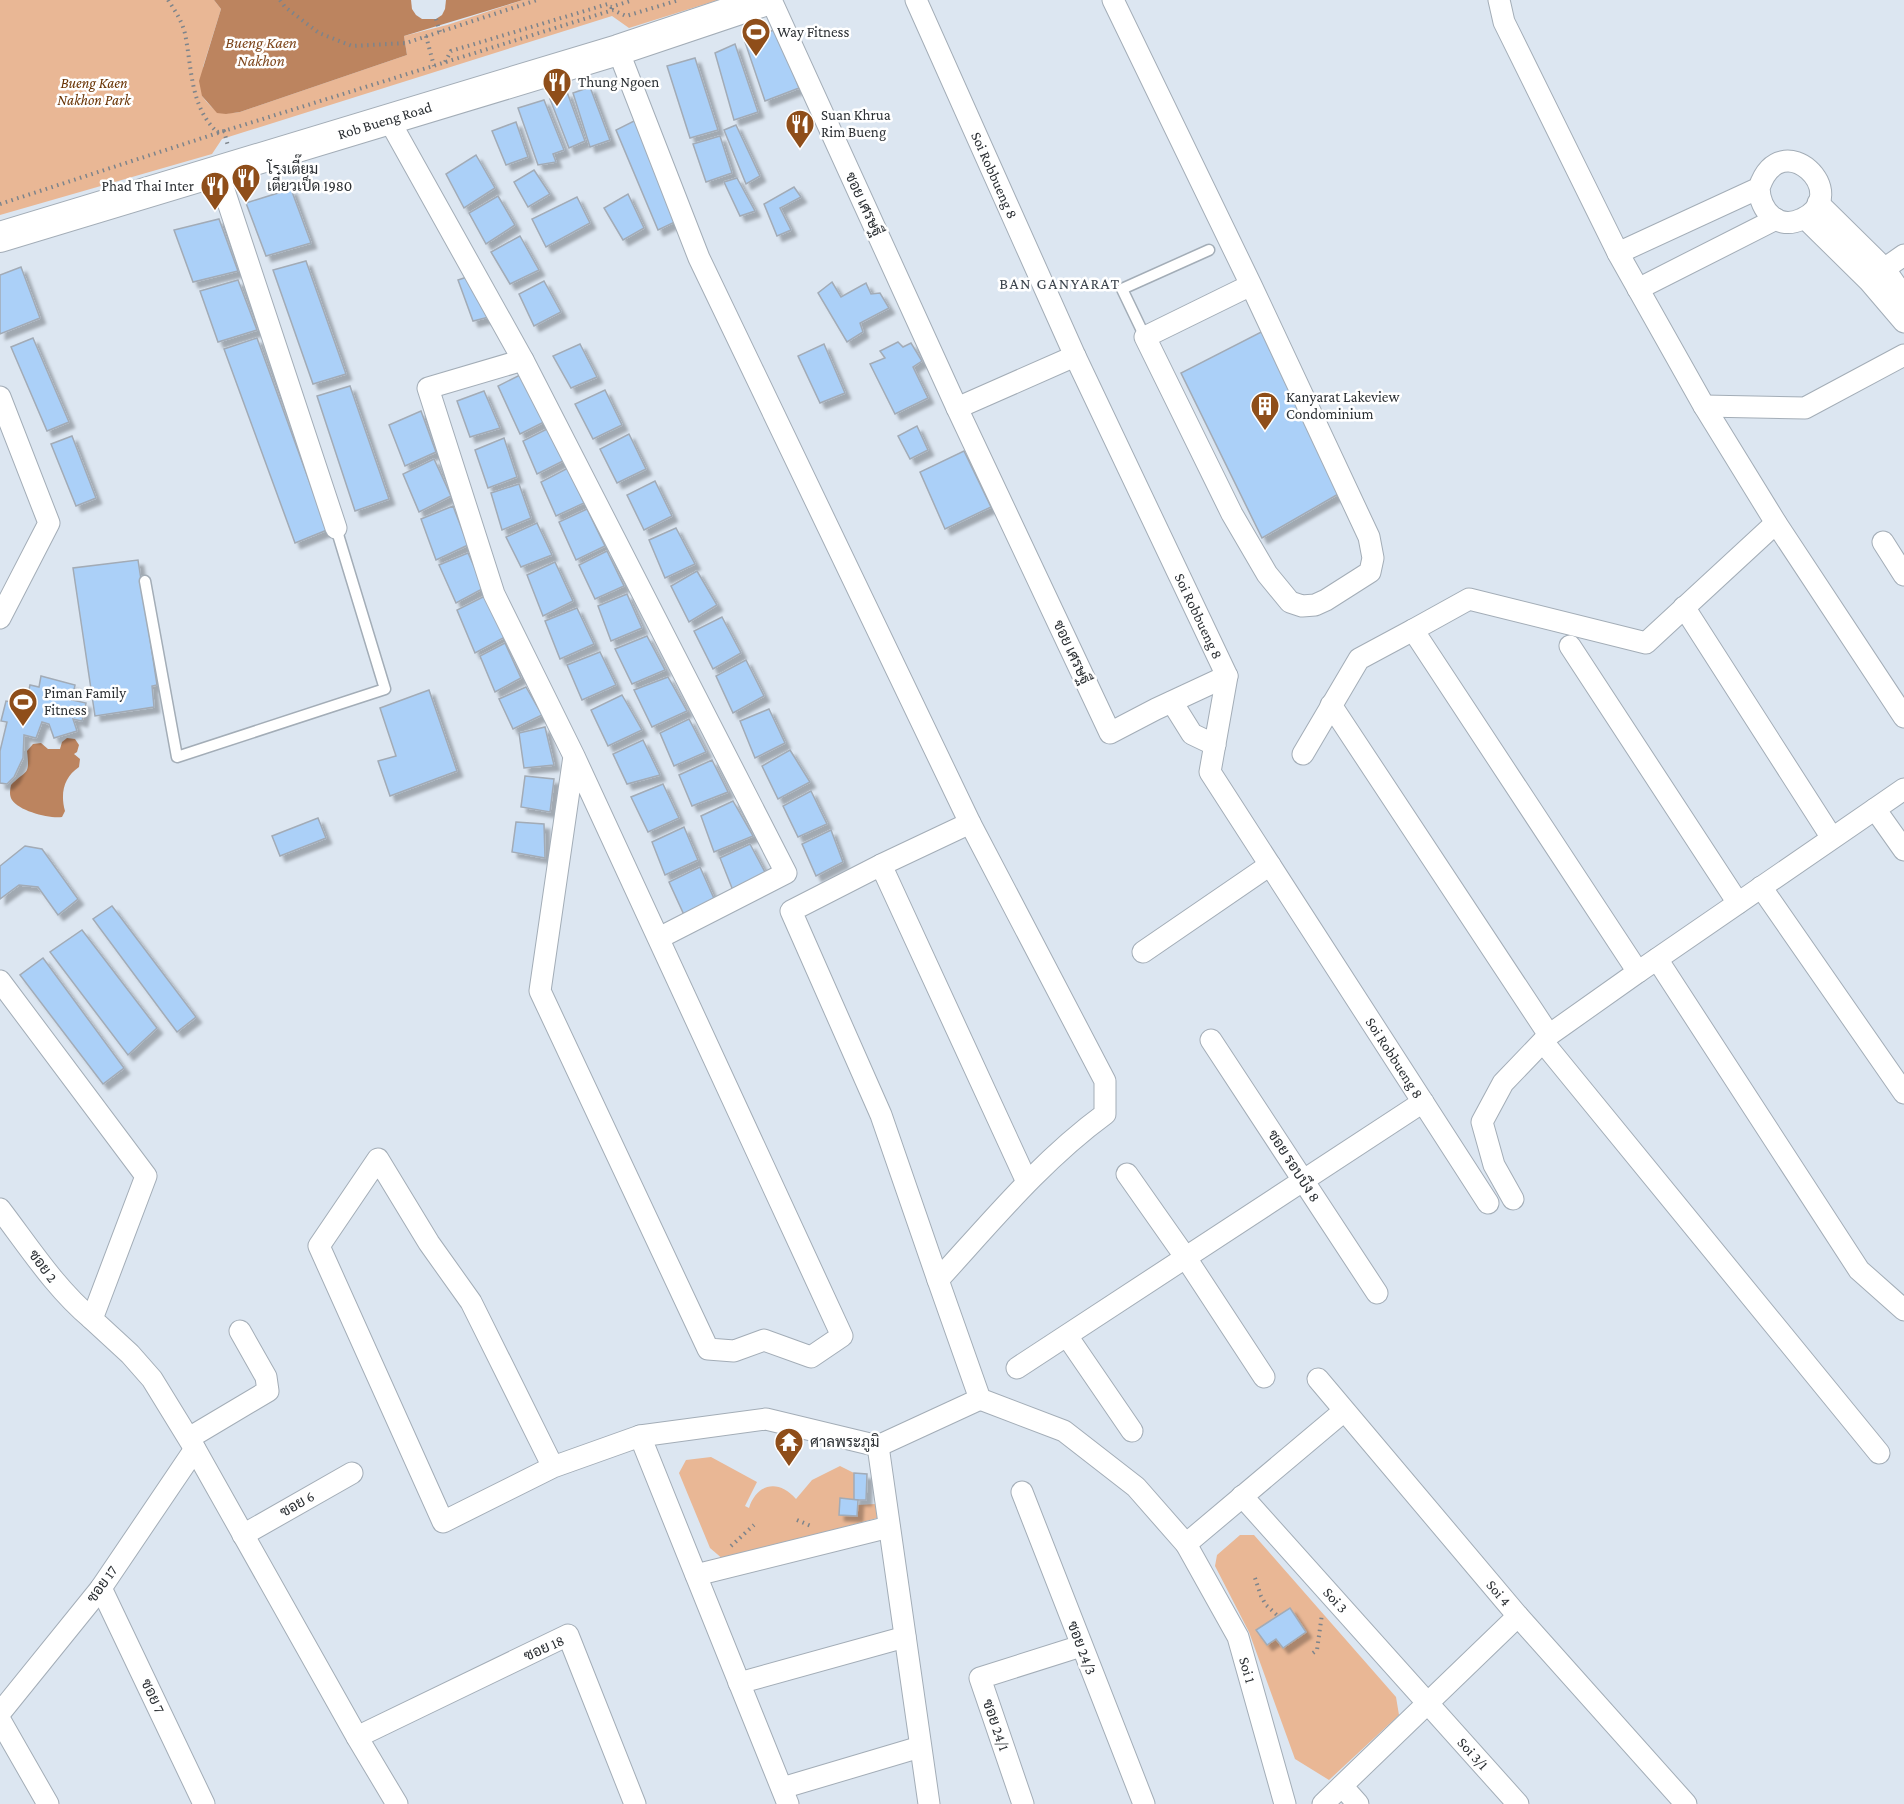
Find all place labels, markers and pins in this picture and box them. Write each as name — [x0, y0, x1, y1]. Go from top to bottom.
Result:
sports icon: Way Fitness — [740, 16, 772, 58]
place label: Way Fitness — [777, 24, 849, 41]
restaurant icon: Thung Ngoen — [541, 66, 573, 108]
place label: Thung Ngoen — [578, 74, 659, 91]
place label: Suan Khrua Rim Bueng — [821, 107, 891, 141]
restaurant icon: Suan Khrua Rim Bueng — [784, 108, 816, 150]
place label: โรงเตี๊ยม เตี๋ยวเป็ด 1980 — [266, 154, 352, 194]
restaurant icon: โรงเตี๊ยม เตี๋ยวเป็ด 1980 — [230, 162, 262, 204]
restaurant icon: Phad Thai Inter — [199, 170, 231, 212]
place label: Phad Thai Inter — [101, 178, 195, 194]
place label: Kanyarat Lakeview Condominium — [1286, 389, 1400, 422]
building icon: Kanyarat Lakeview Condominium — [1249, 390, 1281, 432]
place label: Piman Family Fitness — [44, 685, 126, 718]
sports icon: Piman Family Fitness — [7, 686, 39, 728]
temple icon: ศาลพระภูมิ — [773, 1426, 805, 1468]
place label: ศาลพระภูมิ — [810, 1433, 880, 1452]

